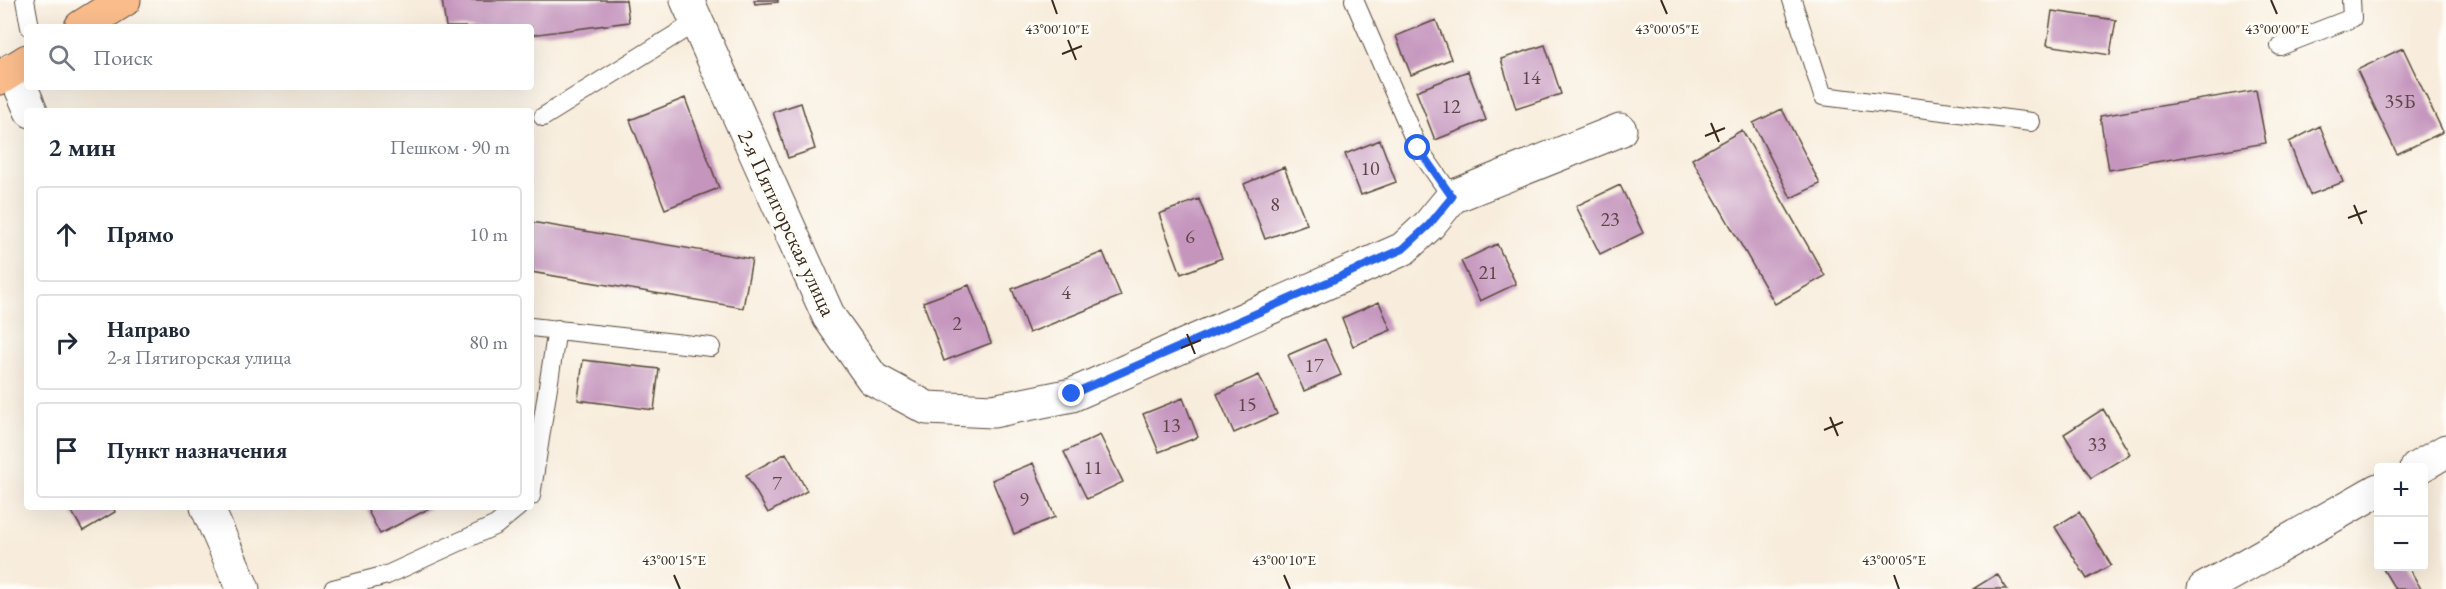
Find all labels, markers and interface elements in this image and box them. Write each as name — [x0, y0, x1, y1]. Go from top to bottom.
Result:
text: 43°00'10"E — [1025, 19, 1090, 38]
text: 43°00'05"E — [1635, 19, 1700, 38]
text: 43°00'00"E — [2245, 19, 2310, 38]
search box — [24, 24, 534, 90]
icon: search — [45, 41, 78, 74]
text: Поиск — [93, 43, 153, 72]
house number: 14 — [1521, 64, 1541, 90]
house number: 35Б — [2385, 88, 2416, 114]
house number: 12 — [1441, 93, 1461, 119]
street label: 2-я Пятигорская улица — [731, 125, 843, 321]
text: 2 мин — [48, 130, 116, 164]
text: Пешком · 90 m — [390, 134, 510, 160]
route start — [1404, 134, 1430, 160]
house number: 10 — [1360, 155, 1380, 181]
house number: 8 — [1270, 191, 1280, 217]
house number: 23 — [1600, 206, 1620, 232]
icon: ahead — [50, 218, 83, 251]
text: Прямо — [107, 220, 174, 249]
text: 10 m — [469, 221, 508, 247]
house number: 6 — [1185, 223, 1195, 249]
house number: 21 — [1478, 259, 1498, 285]
house number: 4 — [1061, 279, 1071, 305]
house number: 2 — [952, 310, 962, 336]
text: Направо — [107, 315, 190, 344]
icon: right — [50, 326, 83, 359]
text: 80 m — [469, 329, 508, 355]
text: 2-я Пятигорская улица — [107, 344, 291, 370]
house number: 17 — [1304, 352, 1324, 378]
route end — [1058, 380, 1084, 406]
house number: 15 — [1237, 391, 1257, 417]
house number: 13 — [1161, 412, 1181, 438]
house number: 33 — [2087, 431, 2107, 457]
icon: arrive — [50, 434, 83, 467]
text: Пункт назначения — [107, 436, 287, 465]
house number: 11 — [1083, 454, 1103, 480]
map controls — [2374, 463, 2428, 571]
button: + — [2374, 463, 2428, 517]
house number: 7 — [772, 470, 782, 496]
house number: 9 — [1019, 486, 1029, 512]
button: − — [2374, 517, 2428, 571]
text: 43°00'15"E — [642, 550, 707, 569]
text: 43°00'10"E — [1252, 550, 1317, 569]
text: 43°00'05"E — [1862, 550, 1927, 569]

